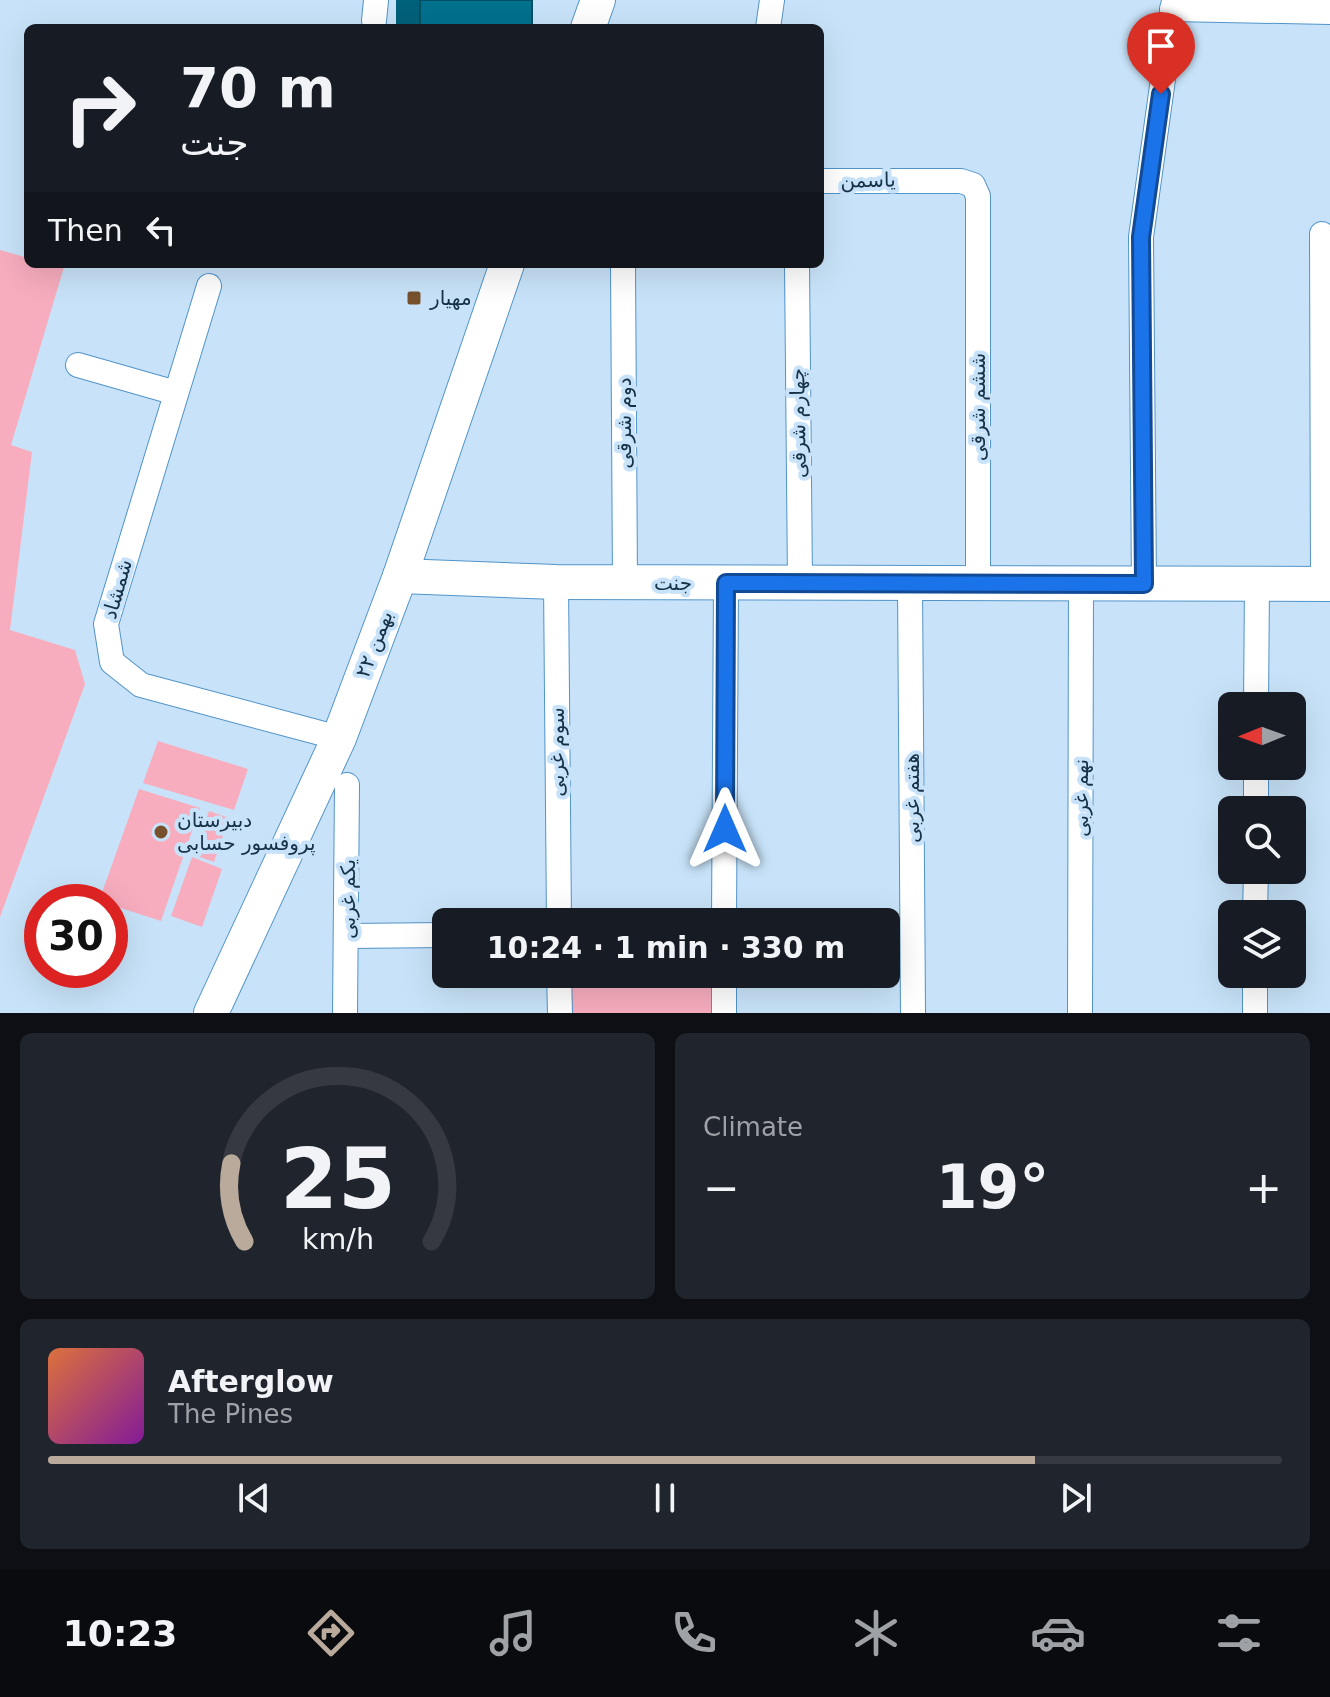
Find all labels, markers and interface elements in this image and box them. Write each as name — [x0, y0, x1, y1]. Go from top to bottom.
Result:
pin — [1127, 12, 1195, 94]
icon: arrive — [1139, 24, 1183, 68]
text: 70 m — [180, 55, 336, 120]
icon: right — [48, 56, 152, 160]
text: جنت — [180, 122, 248, 163]
street label: یاسمن — [840, 168, 896, 192]
icon: left — [139, 208, 183, 252]
text: Then — [48, 213, 123, 248]
place label: مهیار — [429, 286, 472, 310]
marker: مهیار — [405, 289, 423, 307]
street label: ششم شرقی — [966, 353, 990, 461]
street label: چهارم شرقی — [785, 368, 811, 478]
street label: دوم شرقی — [612, 377, 636, 469]
street label: شمشاد — [97, 556, 137, 622]
street label: جنت — [654, 571, 692, 595]
street label: ۲۲ بهمن — [350, 607, 398, 681]
north arrow — [1218, 692, 1306, 780]
map controls — [1218, 692, 1306, 988]
street label: سوم غربی — [545, 707, 569, 797]
street label: هفتم غربی — [900, 753, 924, 843]
street label: نهم غربی — [1069, 759, 1093, 837]
position arrow — [683, 787, 767, 871]
button: search — [1218, 796, 1306, 884]
place label: دبیرستان پروفسور حسابی — [177, 808, 316, 856]
marker: دبیرستان پروفسور حسابی — [152, 823, 170, 841]
street label: یکم غربی — [336, 859, 360, 939]
speed limit sign: 30 — [24, 884, 128, 988]
button: layers — [1218, 900, 1306, 988]
text: 10:24 · 1 min · 330 m — [487, 930, 845, 965]
text: Climate — [703, 1112, 803, 1142]
text: 25 — [280, 1131, 395, 1228]
text: 19° — [936, 1152, 1049, 1222]
text: − — [703, 1162, 740, 1213]
text: + — [1245, 1162, 1282, 1213]
text: km/h — [301, 1222, 374, 1256]
text: Afterglow — [168, 1364, 334, 1399]
text: The Pines — [168, 1399, 293, 1429]
icon: previous — [232, 1476, 276, 1520]
icon: pause — [643, 1476, 687, 1520]
icon: next — [1054, 1476, 1098, 1520]
icon: directions — [303, 1605, 359, 1661]
icon: music — [485, 1605, 541, 1661]
icon: phone — [666, 1605, 722, 1661]
icon: climate — [848, 1605, 904, 1661]
icon: car — [1030, 1605, 1086, 1661]
icon: filters — [1211, 1605, 1267, 1661]
text: 10:23 — [63, 1613, 177, 1654]

